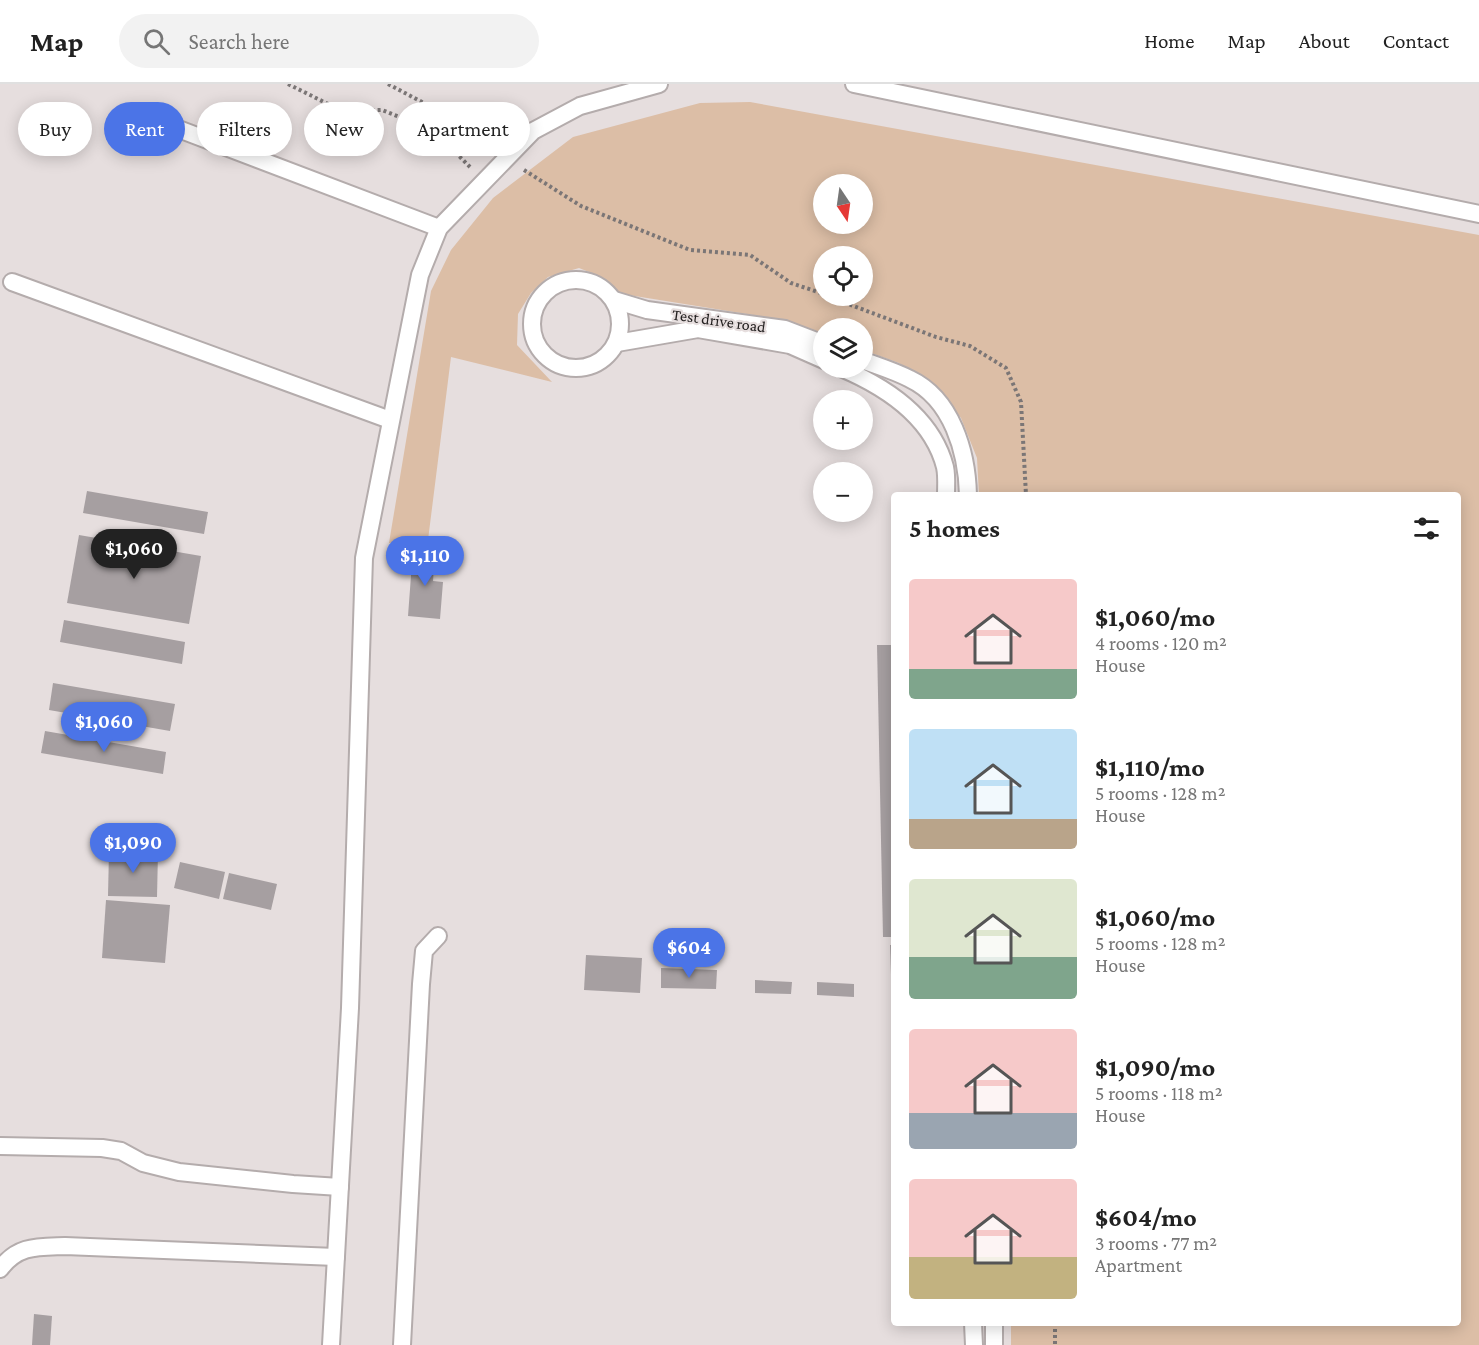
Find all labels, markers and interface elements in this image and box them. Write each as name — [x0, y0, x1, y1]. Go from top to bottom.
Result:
search box — [119, 14, 539, 68]
icon: search — [140, 25, 173, 58]
text: Map — [30, 26, 83, 57]
text: Search here — [188, 29, 289, 54]
text: Home — [1144, 29, 1194, 53]
text: Map — [1227, 29, 1266, 53]
text: About — [1299, 29, 1350, 53]
text: Contact — [1383, 29, 1449, 53]
chip: Buy — [18, 102, 92, 156]
chip: Rent — [104, 102, 185, 156]
chip: Filters — [197, 102, 292, 156]
chip: New — [304, 102, 384, 156]
chip: Apartment — [396, 102, 530, 156]
north arrow — [813, 174, 873, 234]
map controls — [813, 174, 873, 522]
button: locate — [813, 246, 873, 306]
street label: Test drive road — [671, 306, 767, 336]
button: layers — [813, 318, 873, 378]
button: + — [813, 390, 873, 450]
button: − — [813, 462, 873, 522]
icon: filters — [1410, 512, 1443, 545]
text: 5 homes — [909, 514, 1000, 543]
pin: $1,060 — [85, 529, 183, 580]
pin: $1,110 — [376, 536, 474, 587]
text: $1,060 — [105, 537, 163, 559]
text: $1,110 — [400, 544, 450, 566]
icon: home — [957, 603, 1029, 675]
text: $1,060/mo — [1095, 603, 1215, 632]
text: 4 rooms · 120 m² — [1095, 632, 1227, 654]
text: House — [1095, 654, 1145, 676]
pin: $1,060 — [55, 702, 153, 753]
text: $1,060 — [75, 710, 133, 732]
icon: home — [957, 753, 1029, 825]
text: $1,110/mo — [1095, 753, 1205, 782]
text: 5 rooms · 128 m² — [1095, 782, 1226, 804]
text: House — [1095, 804, 1145, 826]
pin: $1,090 — [84, 823, 182, 874]
text: $1,090 — [104, 831, 162, 853]
icon: home — [957, 903, 1029, 975]
text: $1,060/mo — [1095, 903, 1215, 932]
pin: $604 — [653, 928, 725, 979]
text: 5 rooms · 128 m² — [1095, 932, 1226, 954]
text: $604 — [667, 936, 711, 958]
text: House — [1095, 954, 1145, 976]
icon: home — [957, 1053, 1029, 1125]
text: $1,090/mo — [1095, 1053, 1215, 1082]
text: 5 rooms · 118 m² — [1095, 1082, 1223, 1104]
text: House — [1095, 1104, 1145, 1126]
icon: home — [957, 1203, 1029, 1275]
text: $604/mo — [1095, 1203, 1197, 1232]
text: 3 rooms · 77 m² — [1095, 1232, 1217, 1254]
text: Apartment — [1095, 1254, 1182, 1276]

